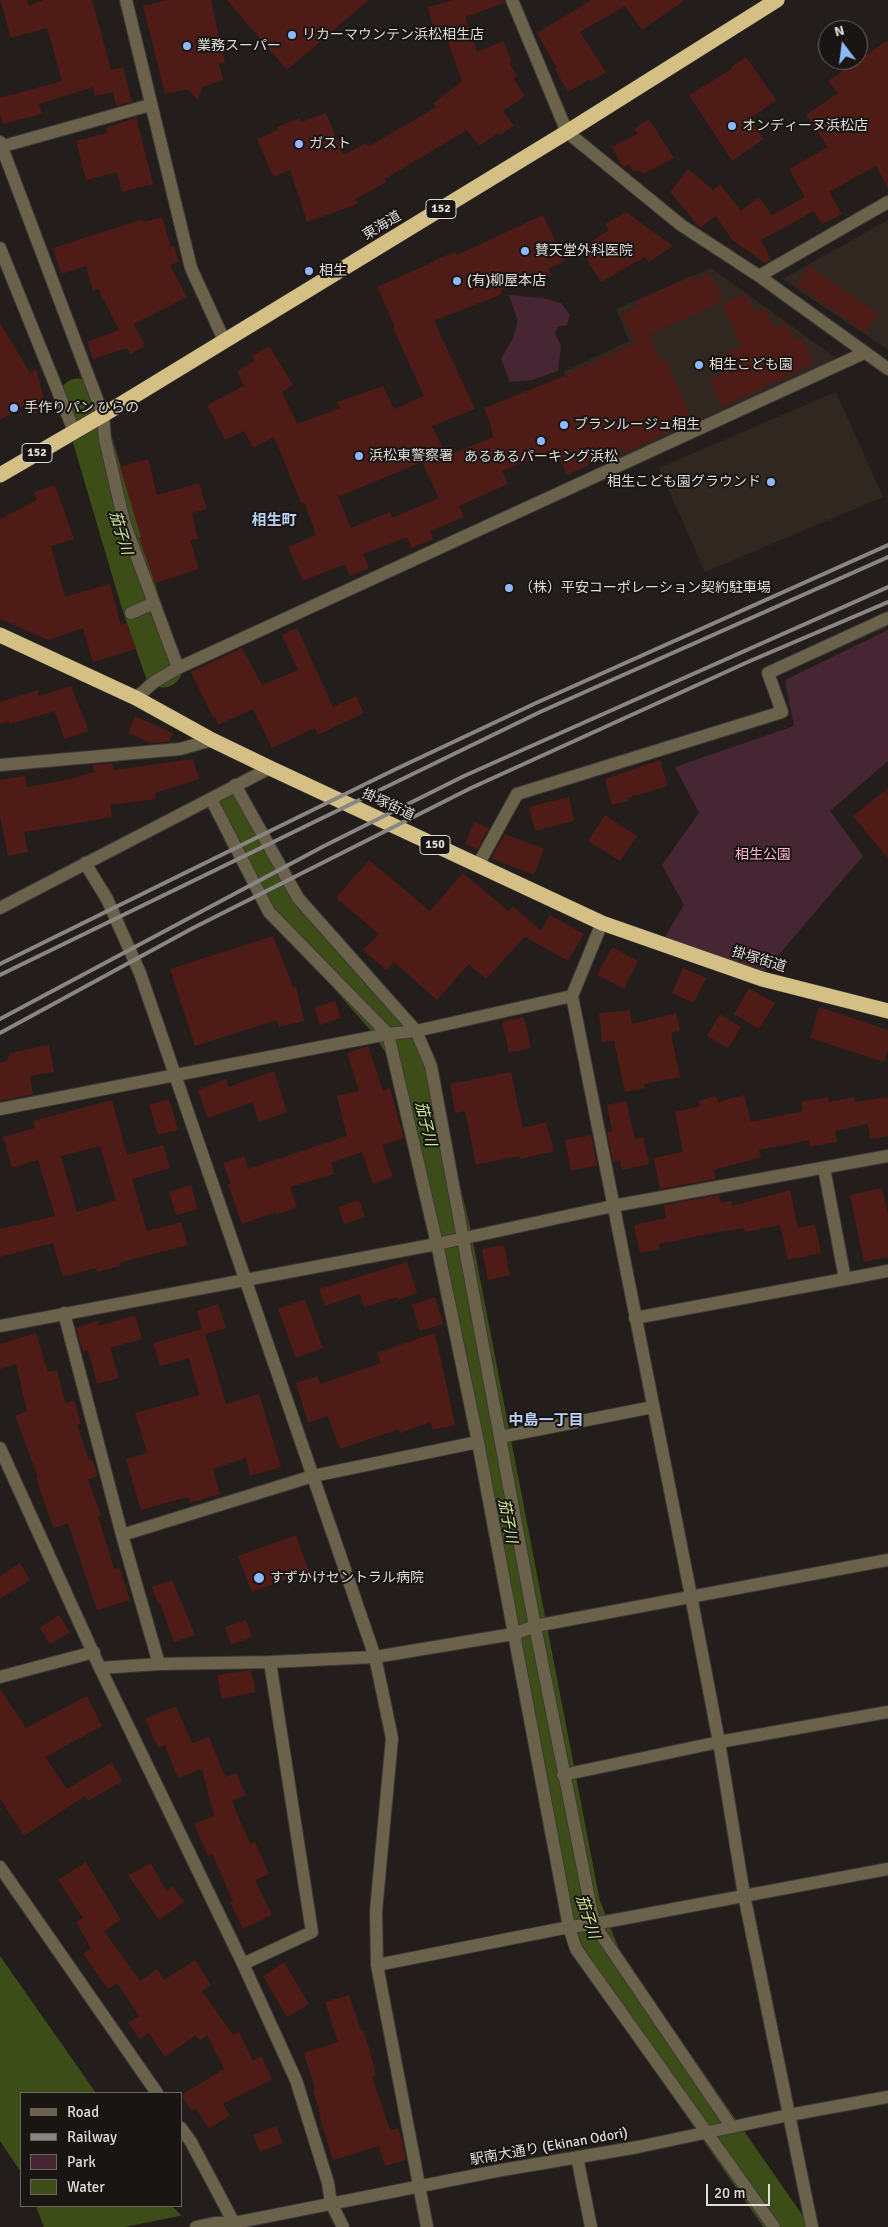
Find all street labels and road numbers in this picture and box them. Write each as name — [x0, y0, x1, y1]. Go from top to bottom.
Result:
road number: 152 — [426, 200, 456, 218]
street label: 東海道 — [360, 208, 404, 244]
road number: 152 — [22, 443, 52, 462]
street label: 掛塚街道 — [359, 786, 417, 824]
road number: 150 — [420, 836, 450, 854]
street label: 掛塚街道 — [730, 944, 788, 976]
street label: 駅南大通り (Ekinan Odori) — [469, 2125, 629, 2169]

